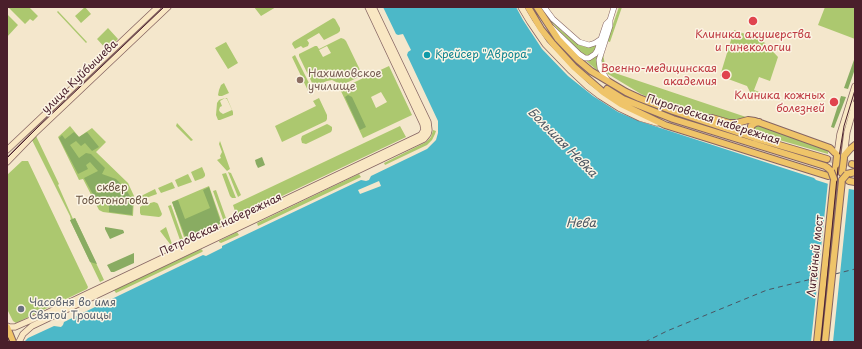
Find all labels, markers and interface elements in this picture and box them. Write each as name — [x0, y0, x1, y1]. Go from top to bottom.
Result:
marker: Клиника акушерства и гинекологии — [747, 15, 759, 27]
place label: Клиника акушерства и гинекологии — [695, 28, 811, 54]
street label: улица Куйбышева — [39, 37, 121, 117]
place label: Крейсер "Аврора" — [435, 48, 531, 62]
marker: Крейсер "Аврора" — [422, 50, 432, 60]
place label: Военно-медицинская академия — [601, 62, 717, 88]
place label: Нахимовское училище — [308, 67, 382, 93]
marker: Военно-медицинская академия — [720, 69, 732, 81]
marker: Нахимовское училище — [295, 75, 305, 85]
place label: Клиника кожных болезней — [734, 89, 825, 115]
street label: Пироговская набережная — [644, 92, 782, 148]
marker: Клиника кожных болезней — [828, 96, 840, 108]
water label: Большая Невка — [524, 105, 600, 181]
park label: сквер Товстоногова — [76, 181, 148, 207]
street label: Петровская набережная — [158, 191, 284, 259]
street label: Литейный мост — [805, 214, 827, 298]
water label: Нева — [566, 217, 596, 231]
place label: Часовня во имя Святой Троицы — [29, 296, 116, 322]
marker: Часовня во имя Святой Троицы — [16, 304, 26, 314]

